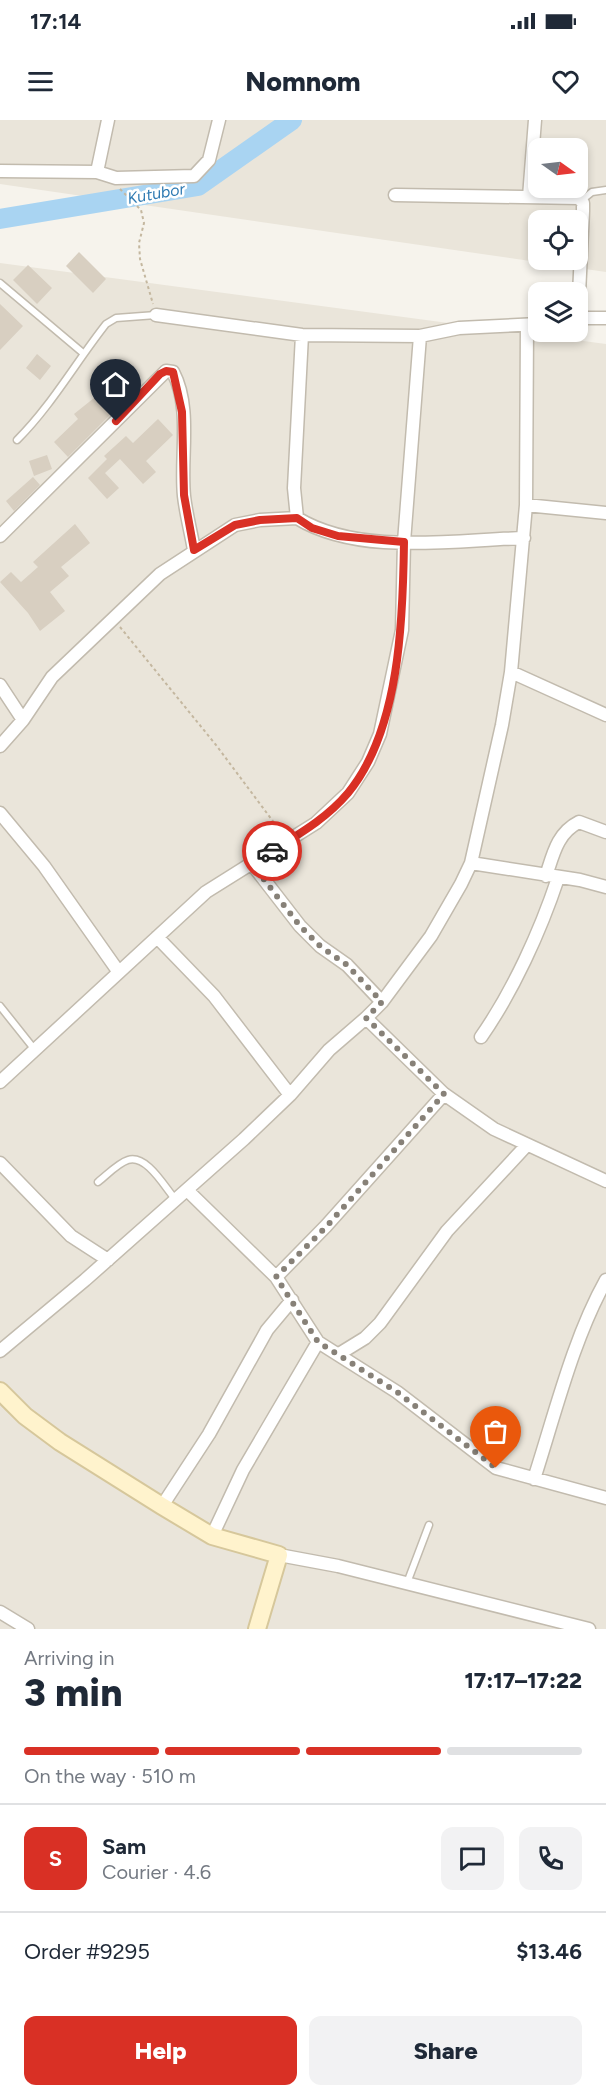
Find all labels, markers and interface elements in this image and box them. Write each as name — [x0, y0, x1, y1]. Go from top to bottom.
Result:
text: 17:14 — [30, 8, 81, 35]
icon: menu — [24, 65, 57, 98]
text: Nomnom — [245, 65, 361, 98]
icon: heart — [549, 65, 582, 98]
north arrow — [528, 138, 588, 198]
map controls — [528, 138, 588, 342]
water label: Kutubor — [126, 179, 187, 208]
button: locate — [528, 210, 588, 270]
button: layers — [528, 282, 588, 342]
pin — [90, 359, 141, 421]
icon: home — [99, 368, 132, 401]
courier — [242, 821, 302, 881]
icon: car — [256, 835, 289, 868]
pin — [470, 1406, 521, 1468]
icon: bag — [479, 1415, 512, 1448]
text: Arriving in — [24, 1646, 114, 1670]
text: 17:17–17:22 — [464, 1667, 582, 1694]
text: 3 min — [24, 1669, 122, 1716]
text: On the way · 510 m — [24, 1764, 196, 1788]
button: chat — [441, 1827, 504, 1890]
button: phone — [519, 1827, 582, 1890]
text: Sam — [102, 1833, 146, 1860]
text: S — [49, 1845, 62, 1872]
text: Courier · 4.6 — [102, 1860, 211, 1884]
text: Order #9295 — [24, 1938, 150, 1965]
text: $13.46 — [516, 1938, 582, 1965]
button: Help — [24, 2016, 297, 2085]
button: Share — [309, 2016, 582, 2085]

